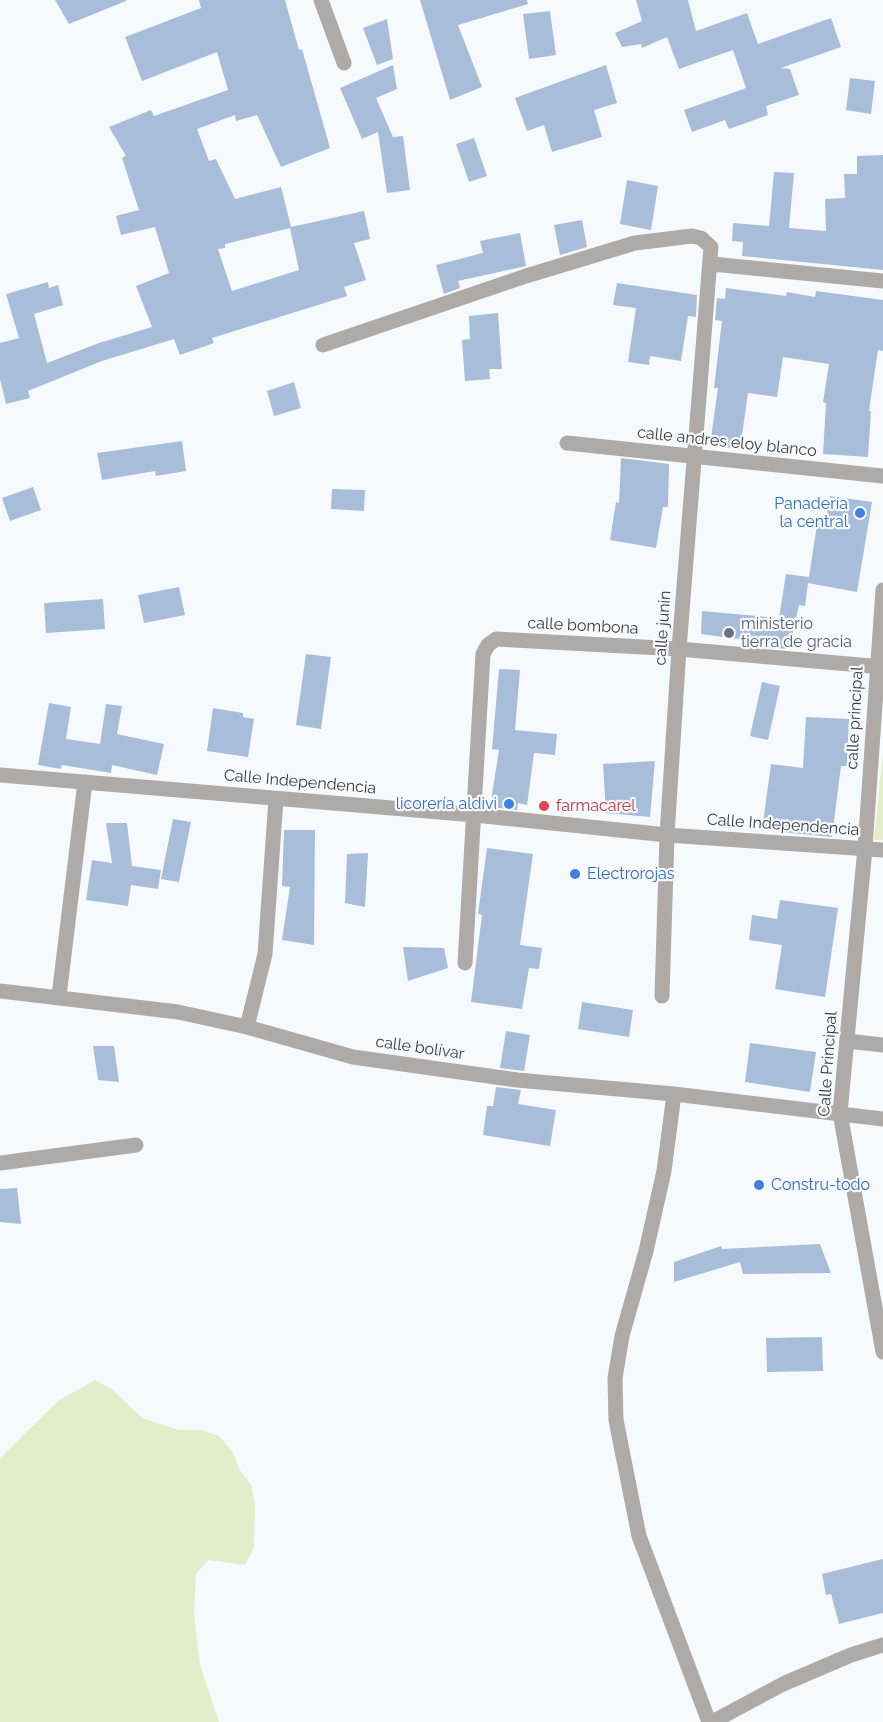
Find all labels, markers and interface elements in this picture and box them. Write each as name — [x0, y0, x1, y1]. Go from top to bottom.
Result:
street label: calle andres eloy blanco — [636, 423, 818, 461]
place label: Panadería la central — [774, 494, 848, 532]
marker: Panadería la central — [853, 506, 867, 520]
street label: calle junin — [651, 590, 675, 666]
street label: calle bombona — [527, 614, 639, 638]
place label: ministerio tierra de gracia — [741, 614, 852, 652]
marker: ministerio tierra de gracia — [722, 626, 736, 640]
street label: calle principal — [843, 666, 867, 770]
street label: Calle Independencia — [223, 766, 377, 798]
place label: licorería aldivi — [396, 794, 497, 814]
place label: farmacarel — [556, 796, 636, 816]
marker: licorería aldivi — [502, 797, 516, 811]
marker: farmacarel — [537, 799, 551, 813]
street label: Calle Independencia — [706, 810, 860, 840]
place label: Electrorojas — [587, 864, 674, 884]
marker: Electrorojas — [568, 867, 582, 881]
street label: Calle Principal — [815, 1011, 841, 1117]
street label: calle bolívar — [374, 1032, 466, 1064]
place label: Constru-todo — [771, 1175, 870, 1195]
marker: Constru-todo — [752, 1178, 766, 1192]

